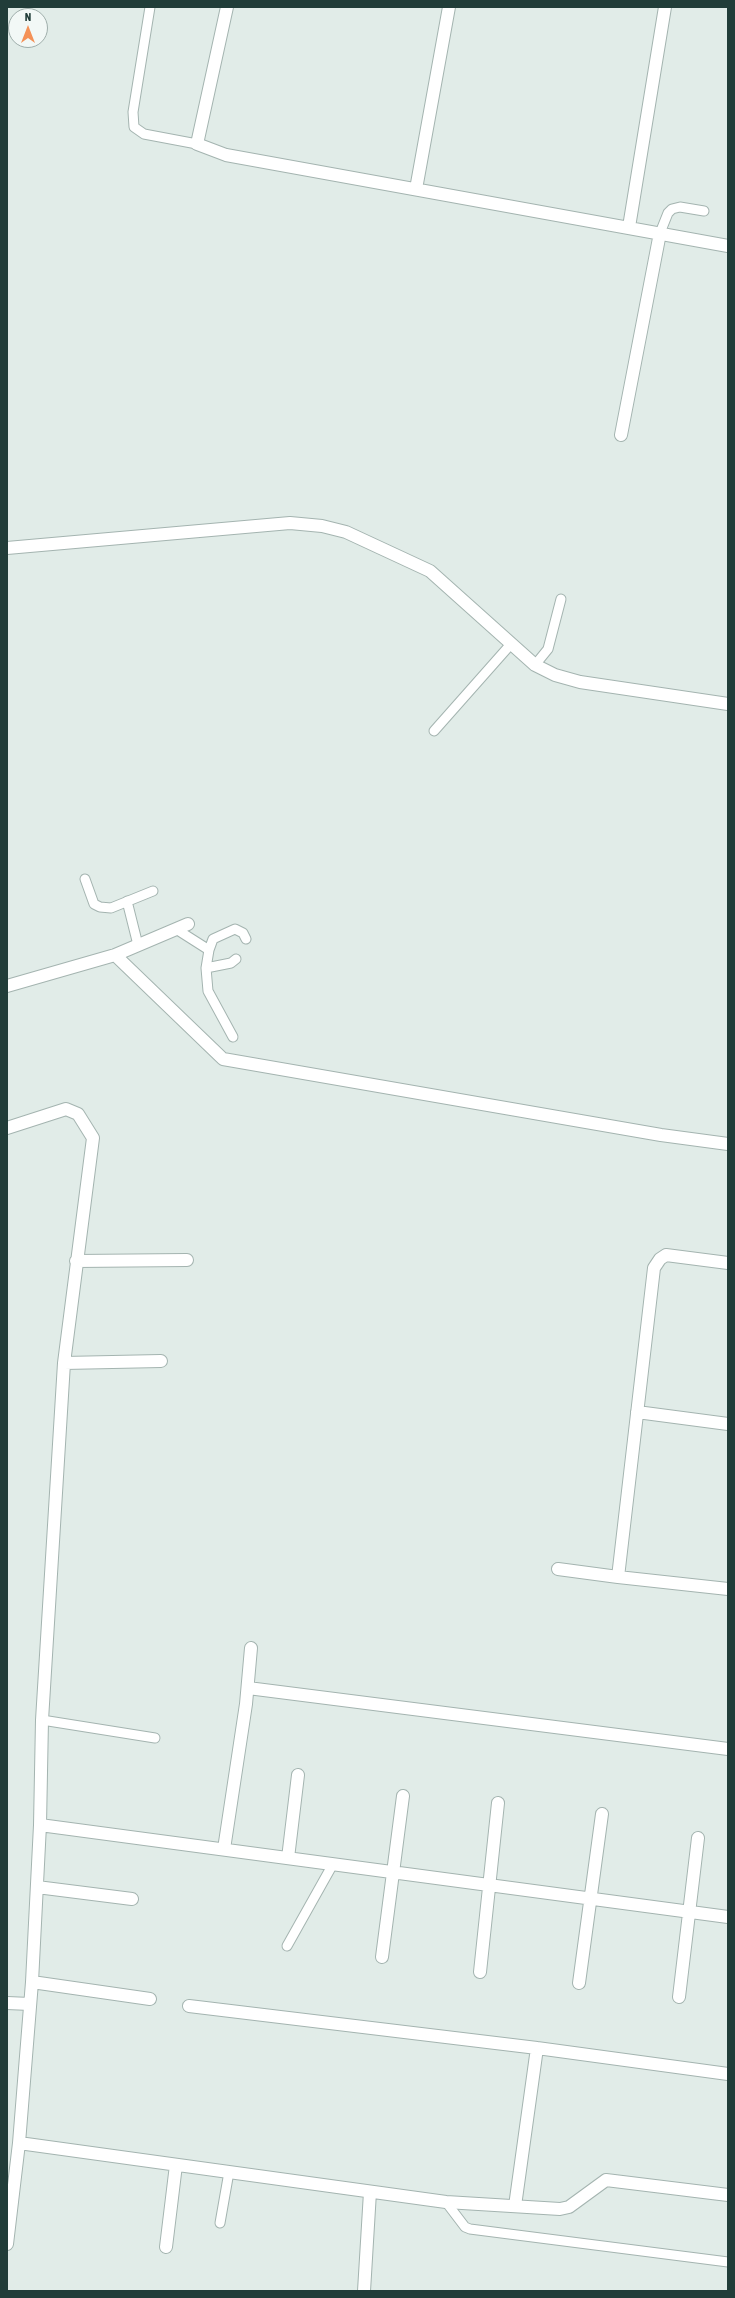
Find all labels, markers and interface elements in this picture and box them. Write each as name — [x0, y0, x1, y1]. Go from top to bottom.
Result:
north arrow — [8, 8, 48, 48]
text: N — [25, 11, 31, 23]

